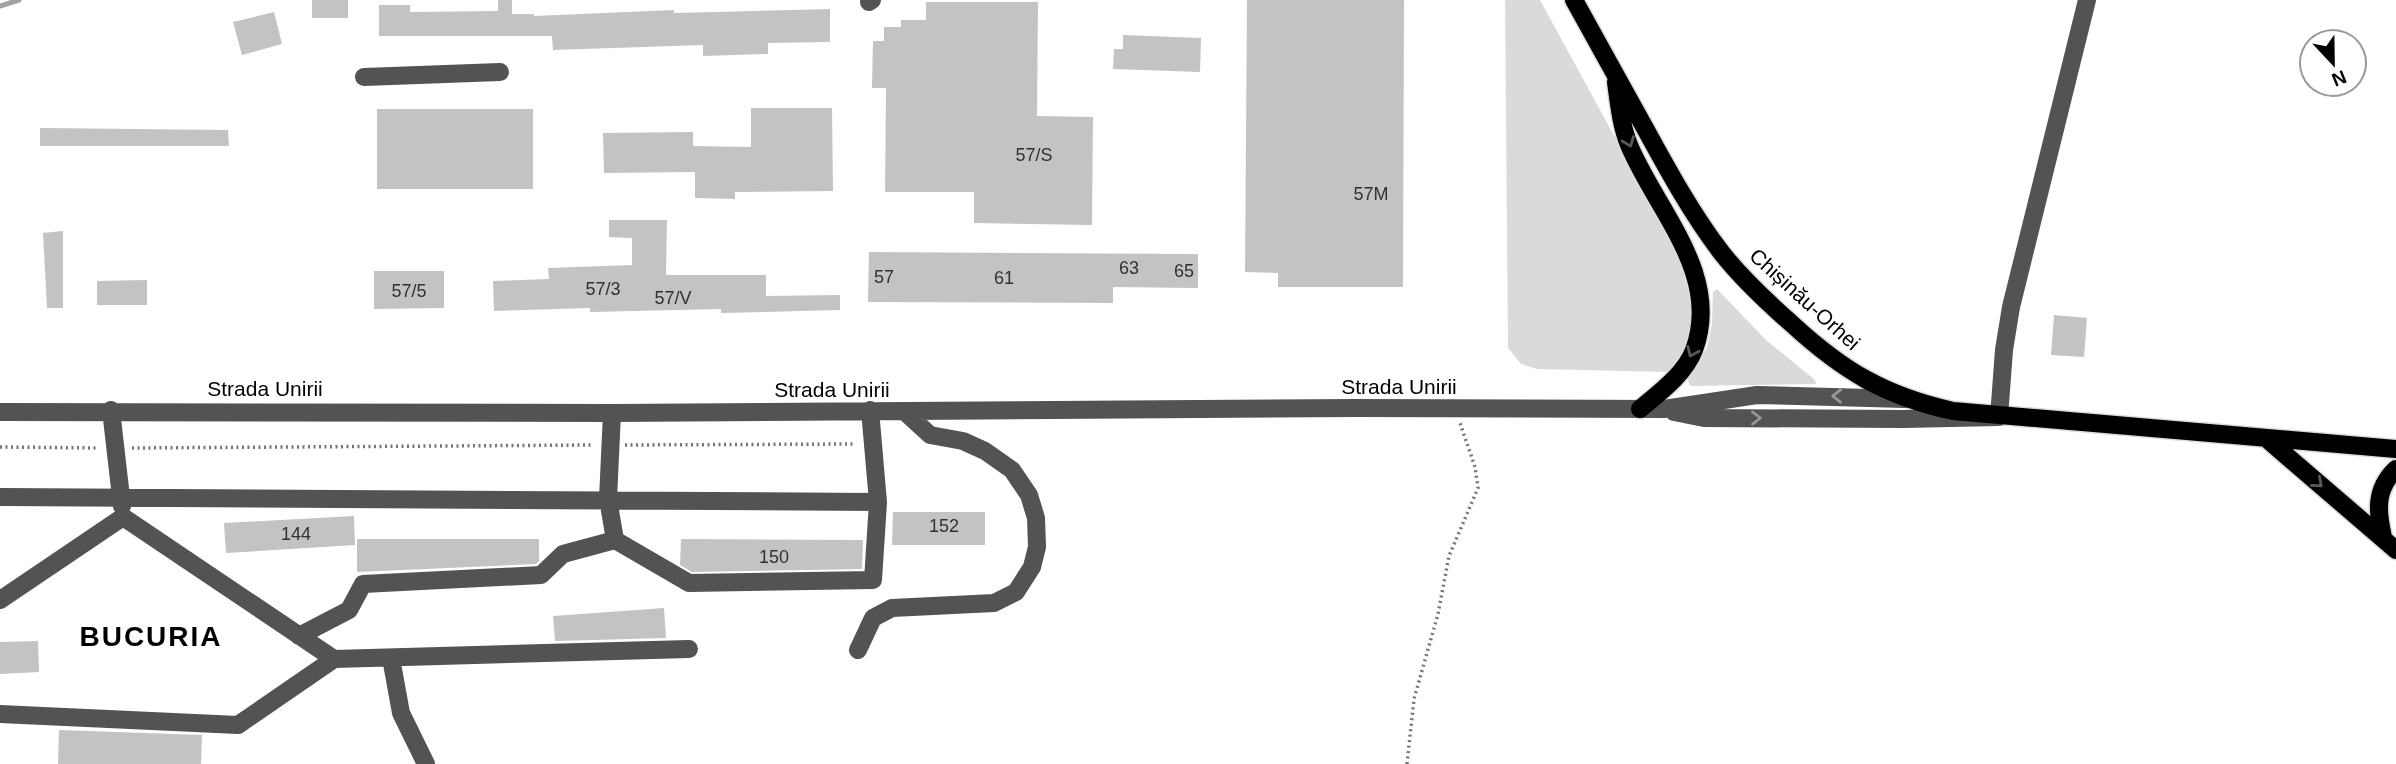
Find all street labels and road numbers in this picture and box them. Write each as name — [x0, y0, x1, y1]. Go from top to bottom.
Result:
street label: Chișinău-Orhei — [1745, 244, 1865, 354]
street label: Strada Unirii — [1341, 375, 1457, 398]
street label: Strada Unirii — [207, 377, 323, 400]
street label: Strada Unirii — [774, 378, 890, 401]

